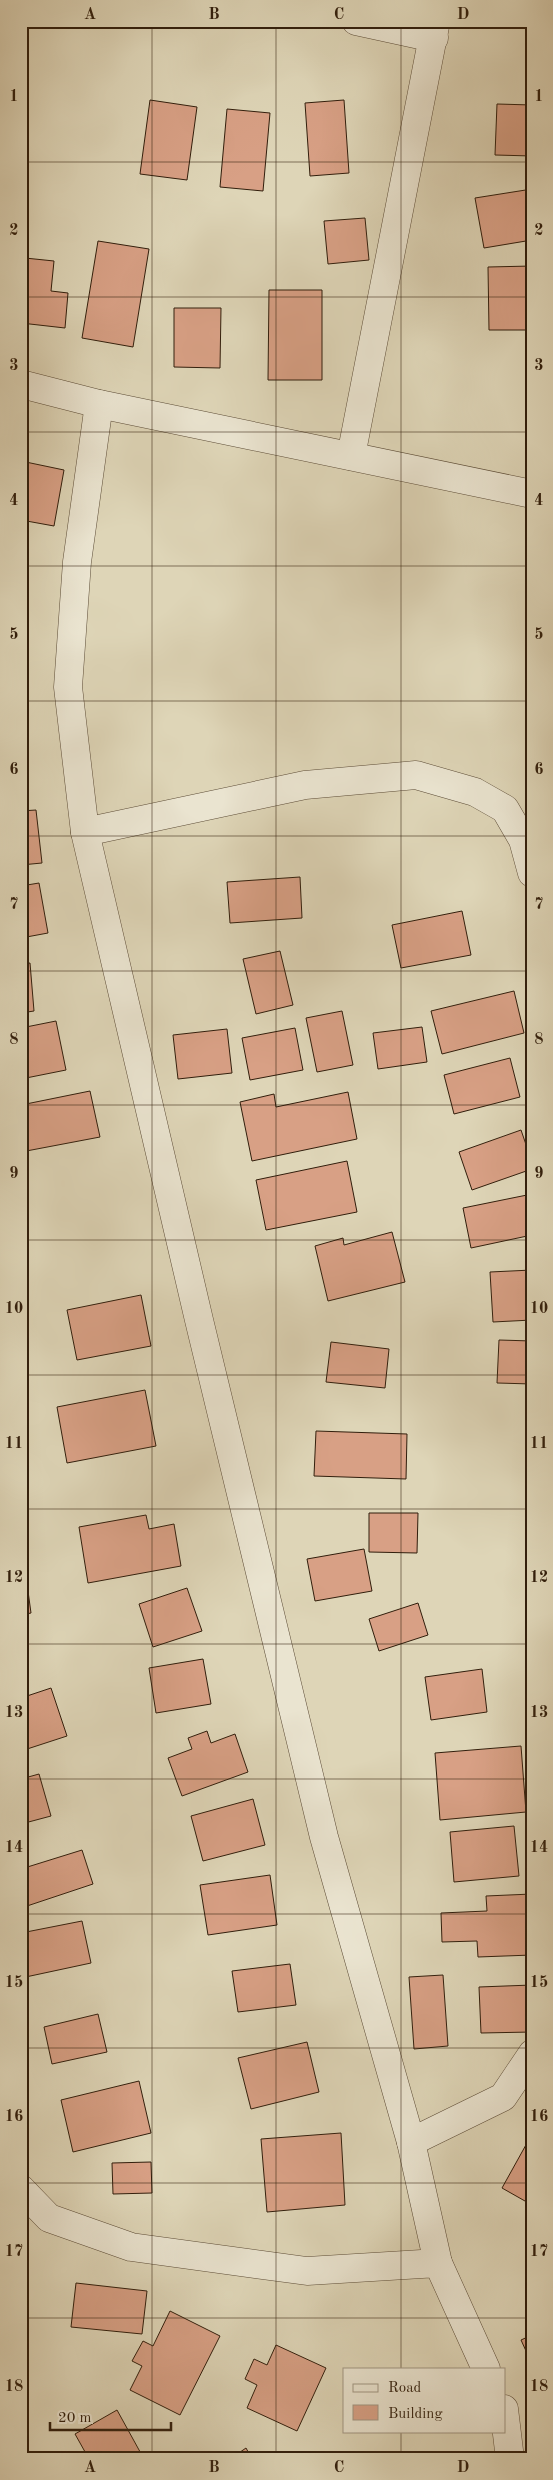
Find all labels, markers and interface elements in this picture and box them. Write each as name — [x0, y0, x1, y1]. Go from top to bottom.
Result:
text: A — [84, 7, 96, 23]
text: B — [208, 7, 220, 23]
text: C — [334, 7, 344, 23]
text: D — [457, 7, 469, 23]
text: 1 — [9, 89, 19, 105]
text: 1 — [534, 89, 544, 105]
text: 2 — [9, 223, 19, 239]
text: 2 — [534, 223, 544, 239]
text: 3 — [9, 358, 19, 374]
text: 3 — [534, 358, 544, 374]
text: 4 — [9, 493, 19, 509]
text: 4 — [534, 493, 544, 509]
text: 5 — [9, 627, 19, 643]
text: 5 — [534, 627, 544, 643]
text: 6 — [9, 762, 19, 778]
text: 6 — [534, 762, 544, 778]
text: 7 — [9, 897, 19, 913]
text: 7 — [534, 897, 544, 913]
text: 8 — [9, 1032, 19, 1048]
text: 8 — [534, 1032, 544, 1048]
text: 9 — [9, 1166, 19, 1182]
text: 9 — [534, 1166, 544, 1182]
text: 10 — [5, 1301, 23, 1317]
text: 10 — [530, 1301, 548, 1317]
text: 11 — [5, 1436, 23, 1452]
text: 11 — [530, 1436, 548, 1452]
text: 12 — [5, 1570, 23, 1586]
text: 12 — [530, 1570, 548, 1586]
text: 13 — [5, 1705, 23, 1721]
text: 13 — [530, 1705, 548, 1721]
text: 14 — [5, 1840, 23, 1856]
text: 14 — [530, 1840, 548, 1856]
text: 15 — [5, 1975, 23, 1991]
text: 15 — [530, 1975, 548, 1991]
text: 16 — [5, 2109, 23, 2125]
text: 16 — [530, 2109, 548, 2125]
text: 17 — [5, 2244, 23, 2260]
text: 17 — [530, 2244, 548, 2260]
legend — [343, 2368, 506, 2432]
text: 18 — [5, 2379, 23, 2395]
text: 18 — [530, 2379, 548, 2395]
text: Road — [388, 2381, 422, 2396]
scale bar — [50, 2400, 171, 2432]
text: Building — [388, 2407, 443, 2422]
text: 20 m — [58, 2411, 92, 2426]
text: A — [84, 2460, 96, 2476]
text: B — [208, 2460, 220, 2476]
text: C — [334, 2460, 344, 2476]
text: D — [457, 2460, 469, 2476]

